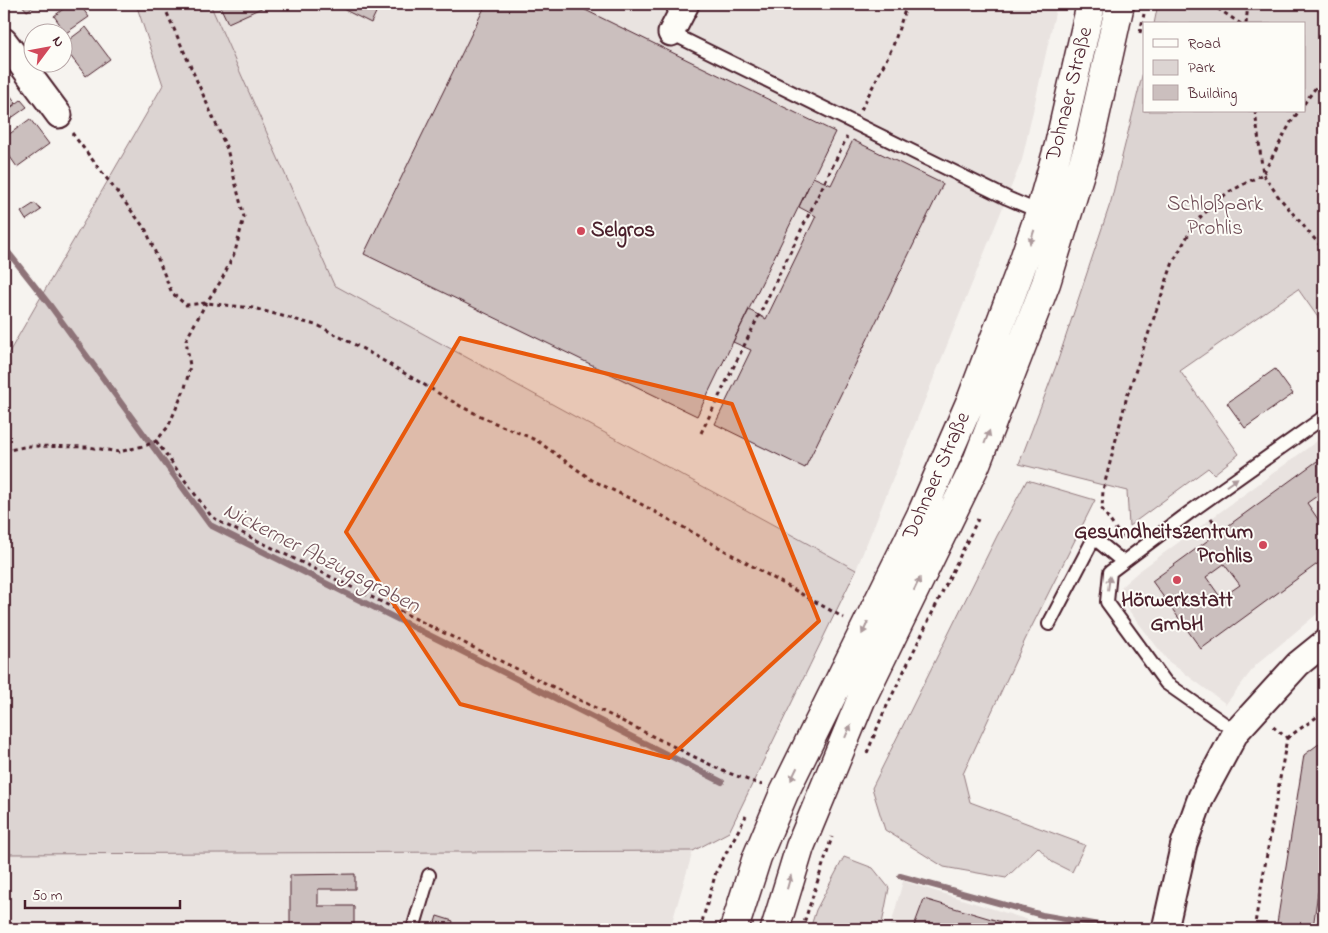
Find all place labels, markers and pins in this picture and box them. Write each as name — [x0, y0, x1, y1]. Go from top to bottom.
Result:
place label: Selgros — [591, 216, 655, 248]
marker: Selgros — [575, 225, 587, 237]
place label: Gesundheitszentrum Prohlis — [1074, 518, 1253, 572]
marker: Gesundheitszentrum Prohlis — [1257, 539, 1269, 551]
marker: Hörwerkstatt GmbH — [1171, 574, 1183, 586]
place label: Hörwerkstatt GmbH — [1121, 586, 1234, 640]

